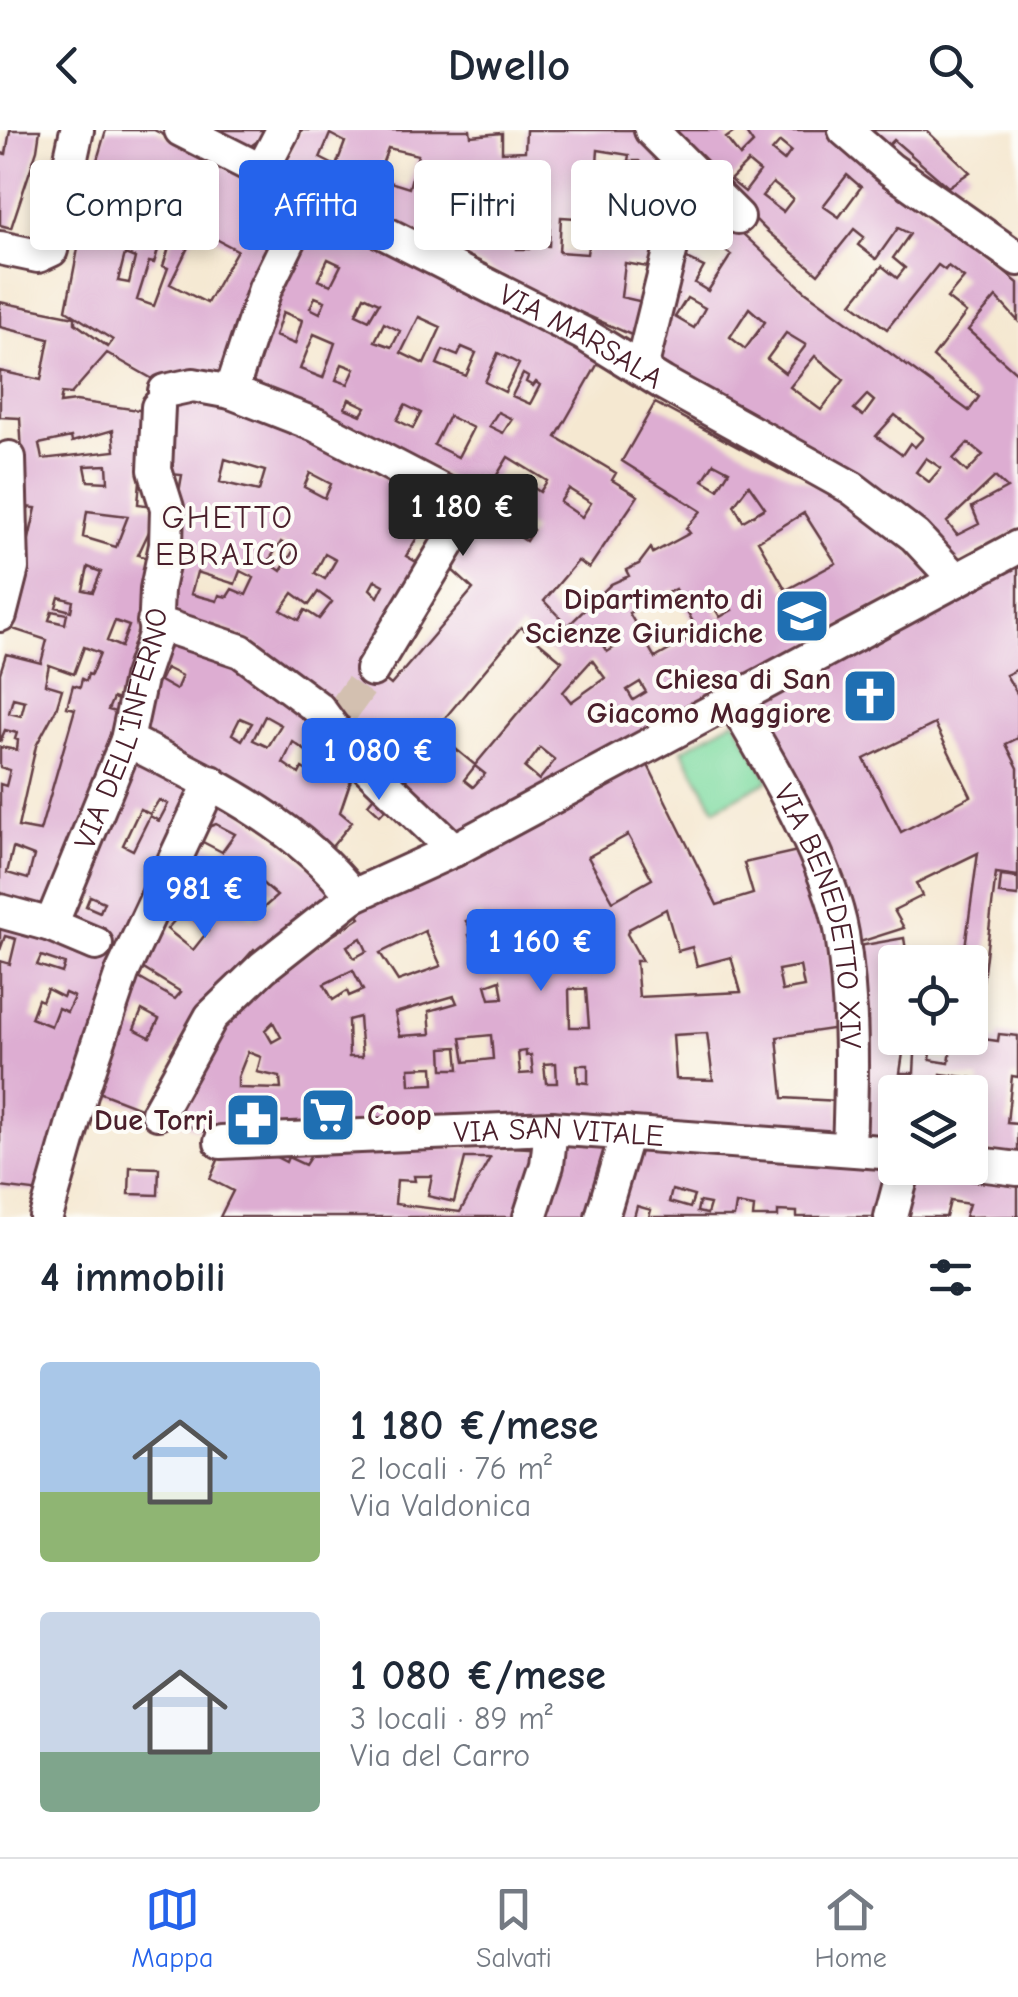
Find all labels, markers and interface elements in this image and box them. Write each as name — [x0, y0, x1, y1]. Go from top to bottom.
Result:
icon: back — [40, 38, 95, 93]
icon: search — [923, 38, 978, 93]
text: Dwello — [448, 39, 570, 91]
chip: Compra — [30, 160, 219, 250]
chip: Affitta — [239, 160, 394, 250]
chip: Filtri — [414, 160, 551, 250]
chip: Nuovo — [571, 160, 733, 250]
street label: VIA MARSALA — [493, 276, 669, 396]
pin: 1 180 € — [371, 474, 555, 559]
text: 1 180 € — [411, 488, 515, 525]
district label: GHETTO EBRAICO — [155, 499, 301, 573]
place label: Dipartimento di Scienze Giuridiche — [525, 582, 763, 651]
school or university icon: Dipartimento di Scienze Giuridiche — [772, 586, 832, 646]
street label: VIA DELL'INFERNO — [67, 607, 174, 854]
place label: Chiesa di San Giacomo Maggiore — [587, 662, 831, 731]
church icon: Chiesa di San Giacomo Maggiore — [840, 666, 900, 726]
pin: 1 080 € — [287, 718, 471, 803]
text: 1 080 € — [324, 732, 434, 769]
street label: VIA BENEDETTO XIV — [767, 778, 868, 1049]
pin: 981 € — [135, 856, 275, 941]
text: 981 € — [165, 870, 245, 907]
pin: 1 160 € — [449, 909, 633, 994]
text: 1 160 € — [488, 923, 594, 960]
map controls — [878, 945, 988, 1185]
button: locate — [878, 945, 988, 1055]
button: layers — [878, 1075, 988, 1185]
supermarket icon: Coop — [298, 1085, 358, 1145]
pharmacy icon: Due Torri — [223, 1090, 283, 1150]
place label: Coop — [367, 1098, 432, 1133]
place label: Due Torri — [94, 1103, 214, 1138]
street label: VIA SAN VITALE — [453, 1110, 665, 1154]
icon: filters — [923, 1250, 978, 1305]
text: 4 immobili — [40, 1253, 226, 1302]
text: 1 180 €/mese — [350, 1401, 598, 1450]
icon: home — [120, 1402, 240, 1522]
text: 2 locali · 76 m² — [350, 1450, 552, 1487]
text: Via Valdonica — [350, 1487, 531, 1524]
text: 1 080 €/mese — [350, 1651, 606, 1700]
icon: home — [120, 1652, 240, 1772]
text: 3 locali · 89 m² — [350, 1700, 553, 1737]
text: Via del Carro — [350, 1737, 530, 1774]
tab: Mappa — [131, 1882, 213, 1974]
tab: Salvati — [476, 1882, 552, 1974]
tab: Home — [814, 1882, 887, 1974]

